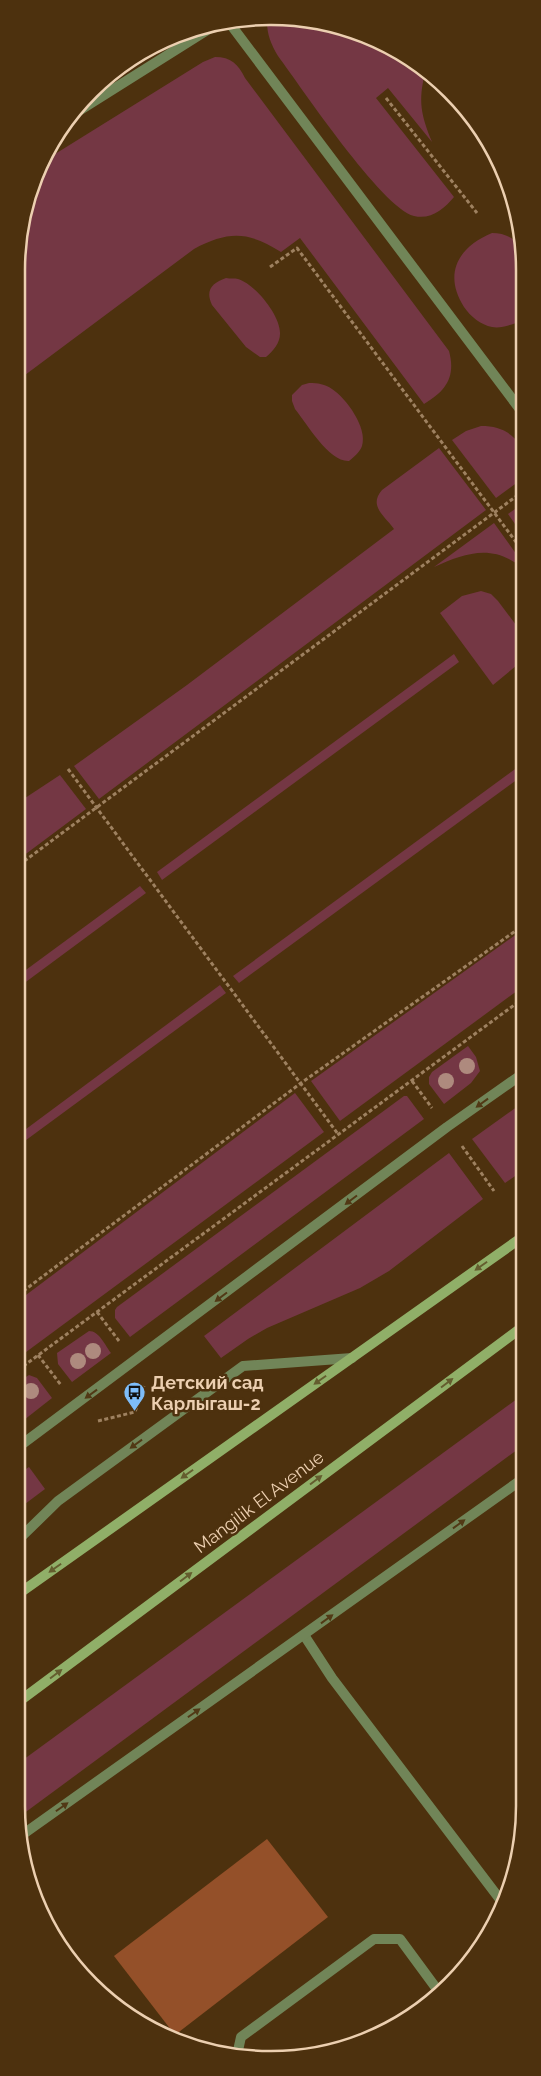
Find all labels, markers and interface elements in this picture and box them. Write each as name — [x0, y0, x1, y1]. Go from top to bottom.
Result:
one-way arrow — [475, 1098, 488, 1108]
one-way arrow — [345, 1194, 358, 1205]
one-way arrow — [474, 1261, 488, 1271]
one-way arrow — [214, 1292, 228, 1302]
place label: Детский сад Карлыгаш-2 — [151, 1372, 264, 1414]
one-way arrow — [313, 1375, 327, 1385]
one-way arrow — [440, 1378, 454, 1388]
bus stop icon: Детский сад Карлыгаш-2 — [123, 1381, 147, 1412]
one-way arrow — [84, 1389, 98, 1399]
one-way arrow — [129, 1439, 143, 1449]
street label: Mangilik El Avenue — [190, 1446, 328, 1557]
one-way arrow — [180, 1469, 194, 1479]
one-way arrow — [309, 1475, 323, 1485]
one-way arrow — [452, 1519, 466, 1529]
one-way arrow — [48, 1563, 61, 1573]
one-way arrow — [179, 1572, 193, 1582]
one-way arrow — [320, 1614, 333, 1624]
one-way arrow — [49, 1669, 63, 1679]
one-way arrow — [187, 1708, 201, 1718]
one-way arrow — [55, 1802, 69, 1812]

